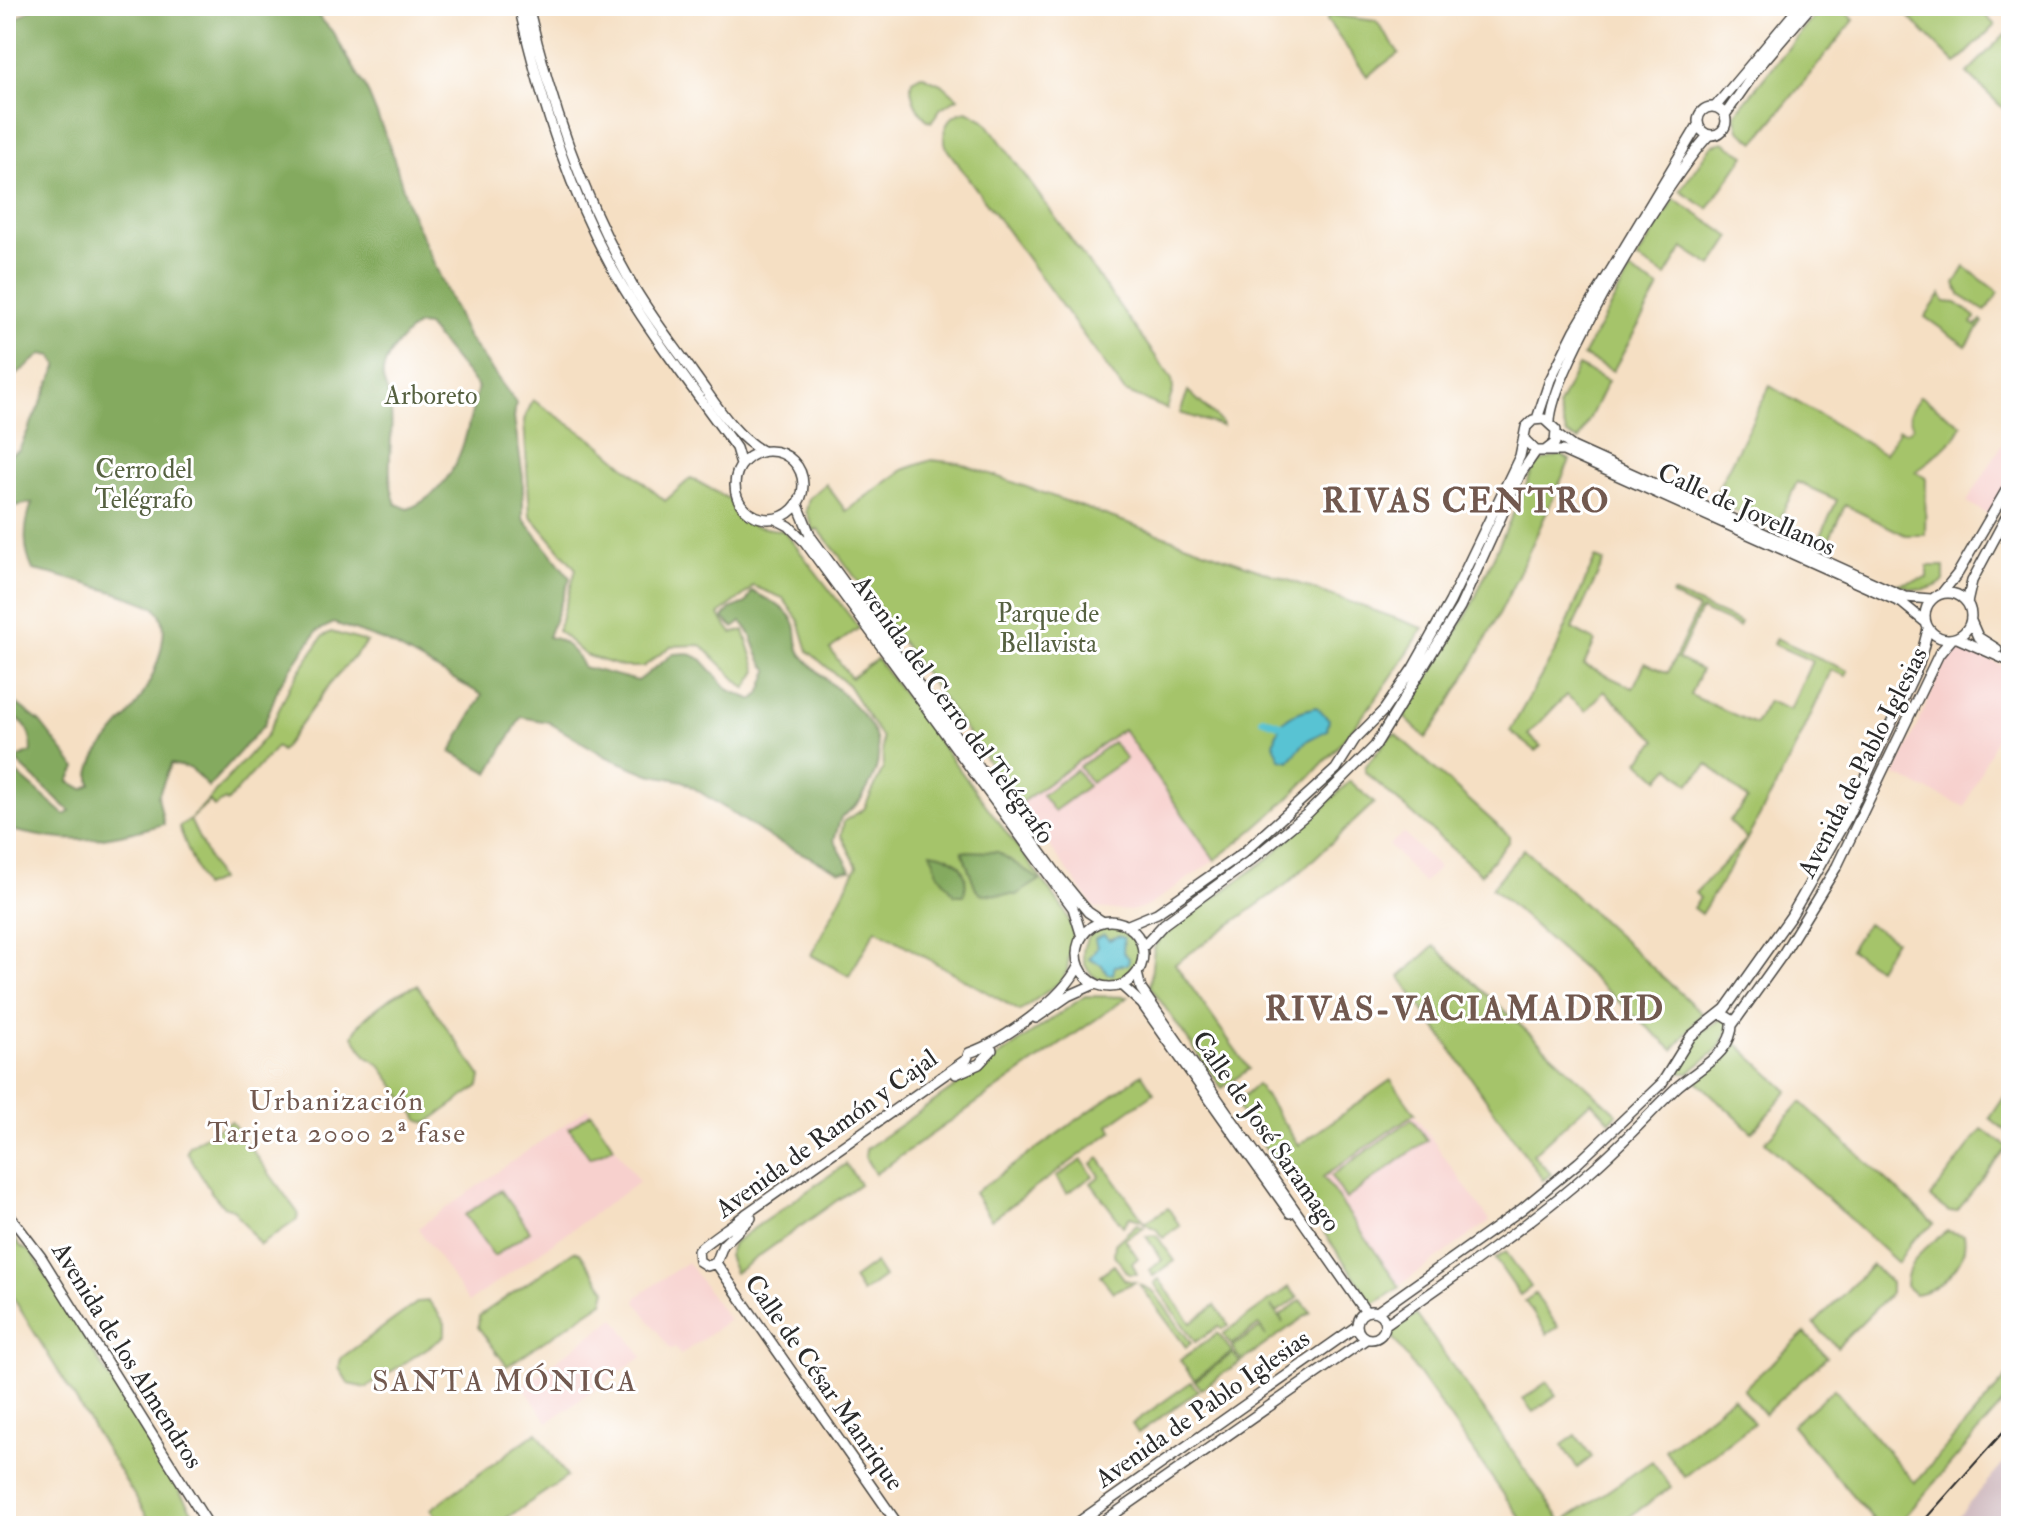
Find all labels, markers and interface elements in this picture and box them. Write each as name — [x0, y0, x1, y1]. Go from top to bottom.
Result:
park label: Arboreto — [384, 380, 477, 412]
park label: Cerro del Telégrafo — [95, 454, 193, 516]
street label: Calle de Jovellanos — [1653, 456, 1841, 563]
district label: RIVAS CENTRO — [1322, 480, 1610, 523]
street label: Avenida del Cerro del Telégrafo — [844, 568, 1061, 850]
park label: Parque de Bellavista — [997, 598, 1099, 660]
street label: Avenida de Pablo Iglesias — [1790, 642, 1935, 884]
district label: RIVAS-VACIAMADRID — [1265, 988, 1665, 1031]
street label: Calle de José Saramago — [1185, 1025, 1347, 1238]
street label: Avenida de Ramón y Cajal — [708, 1042, 944, 1226]
district label: Urbanización Tarjeta 2000 2ª fase — [207, 1084, 467, 1151]
street label: Avenida de los Almendros — [44, 1236, 210, 1475]
street label: Calle de César Manrique — [738, 1268, 911, 1497]
street label: Avenida de Pablo Iglesias — [1088, 1323, 1316, 1496]
district label: SANTA MÓNICA — [372, 1362, 638, 1400]

